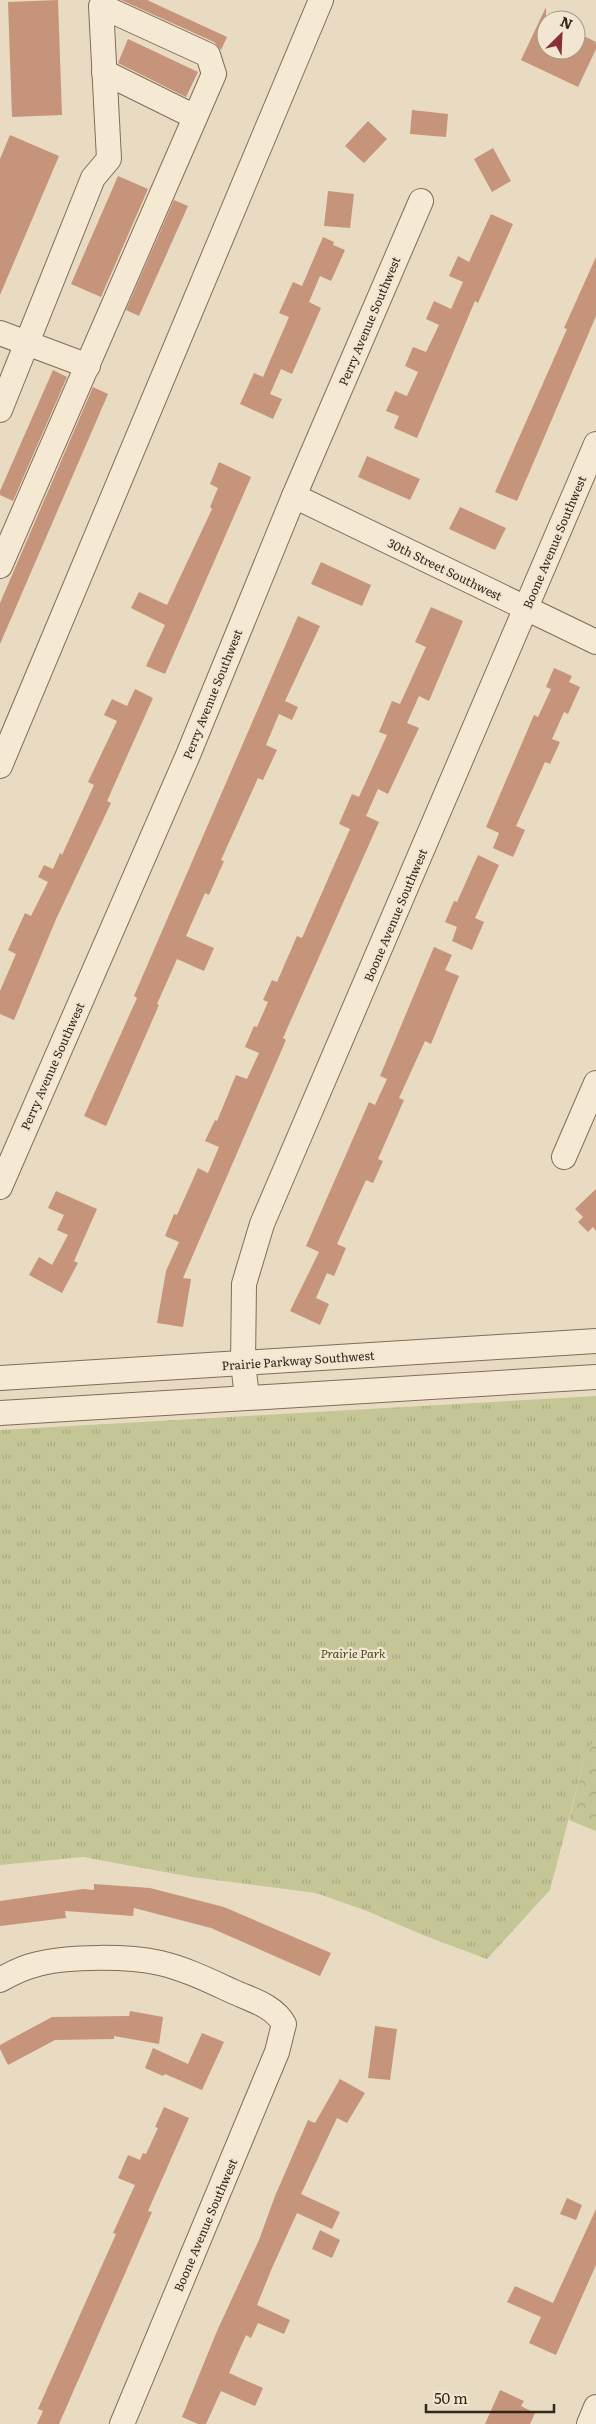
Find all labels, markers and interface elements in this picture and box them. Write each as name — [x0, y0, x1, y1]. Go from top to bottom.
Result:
north arrow — [536, 10, 586, 60]
text: N — [557, 11, 576, 34]
street label: Perry Avenue Southwest — [334, 254, 404, 388]
street label: Boone Avenue Southwest — [518, 473, 590, 611]
street label: 30th Street Southwest — [385, 533, 505, 605]
street label: Perry Avenue Southwest — [178, 626, 246, 762]
street label: Boone Avenue Southwest — [359, 846, 431, 984]
street label: Perry Avenue Southwest — [16, 999, 88, 1133]
street label: Prairie Parkway Southwest — [221, 1346, 375, 1374]
park label: Prairie Park — [320, 1644, 386, 1662]
street label: Boone Avenue Southwest — [169, 2156, 241, 2294]
scale bar — [426, 2382, 554, 2414]
text: 50 m — [434, 2386, 468, 2409]

